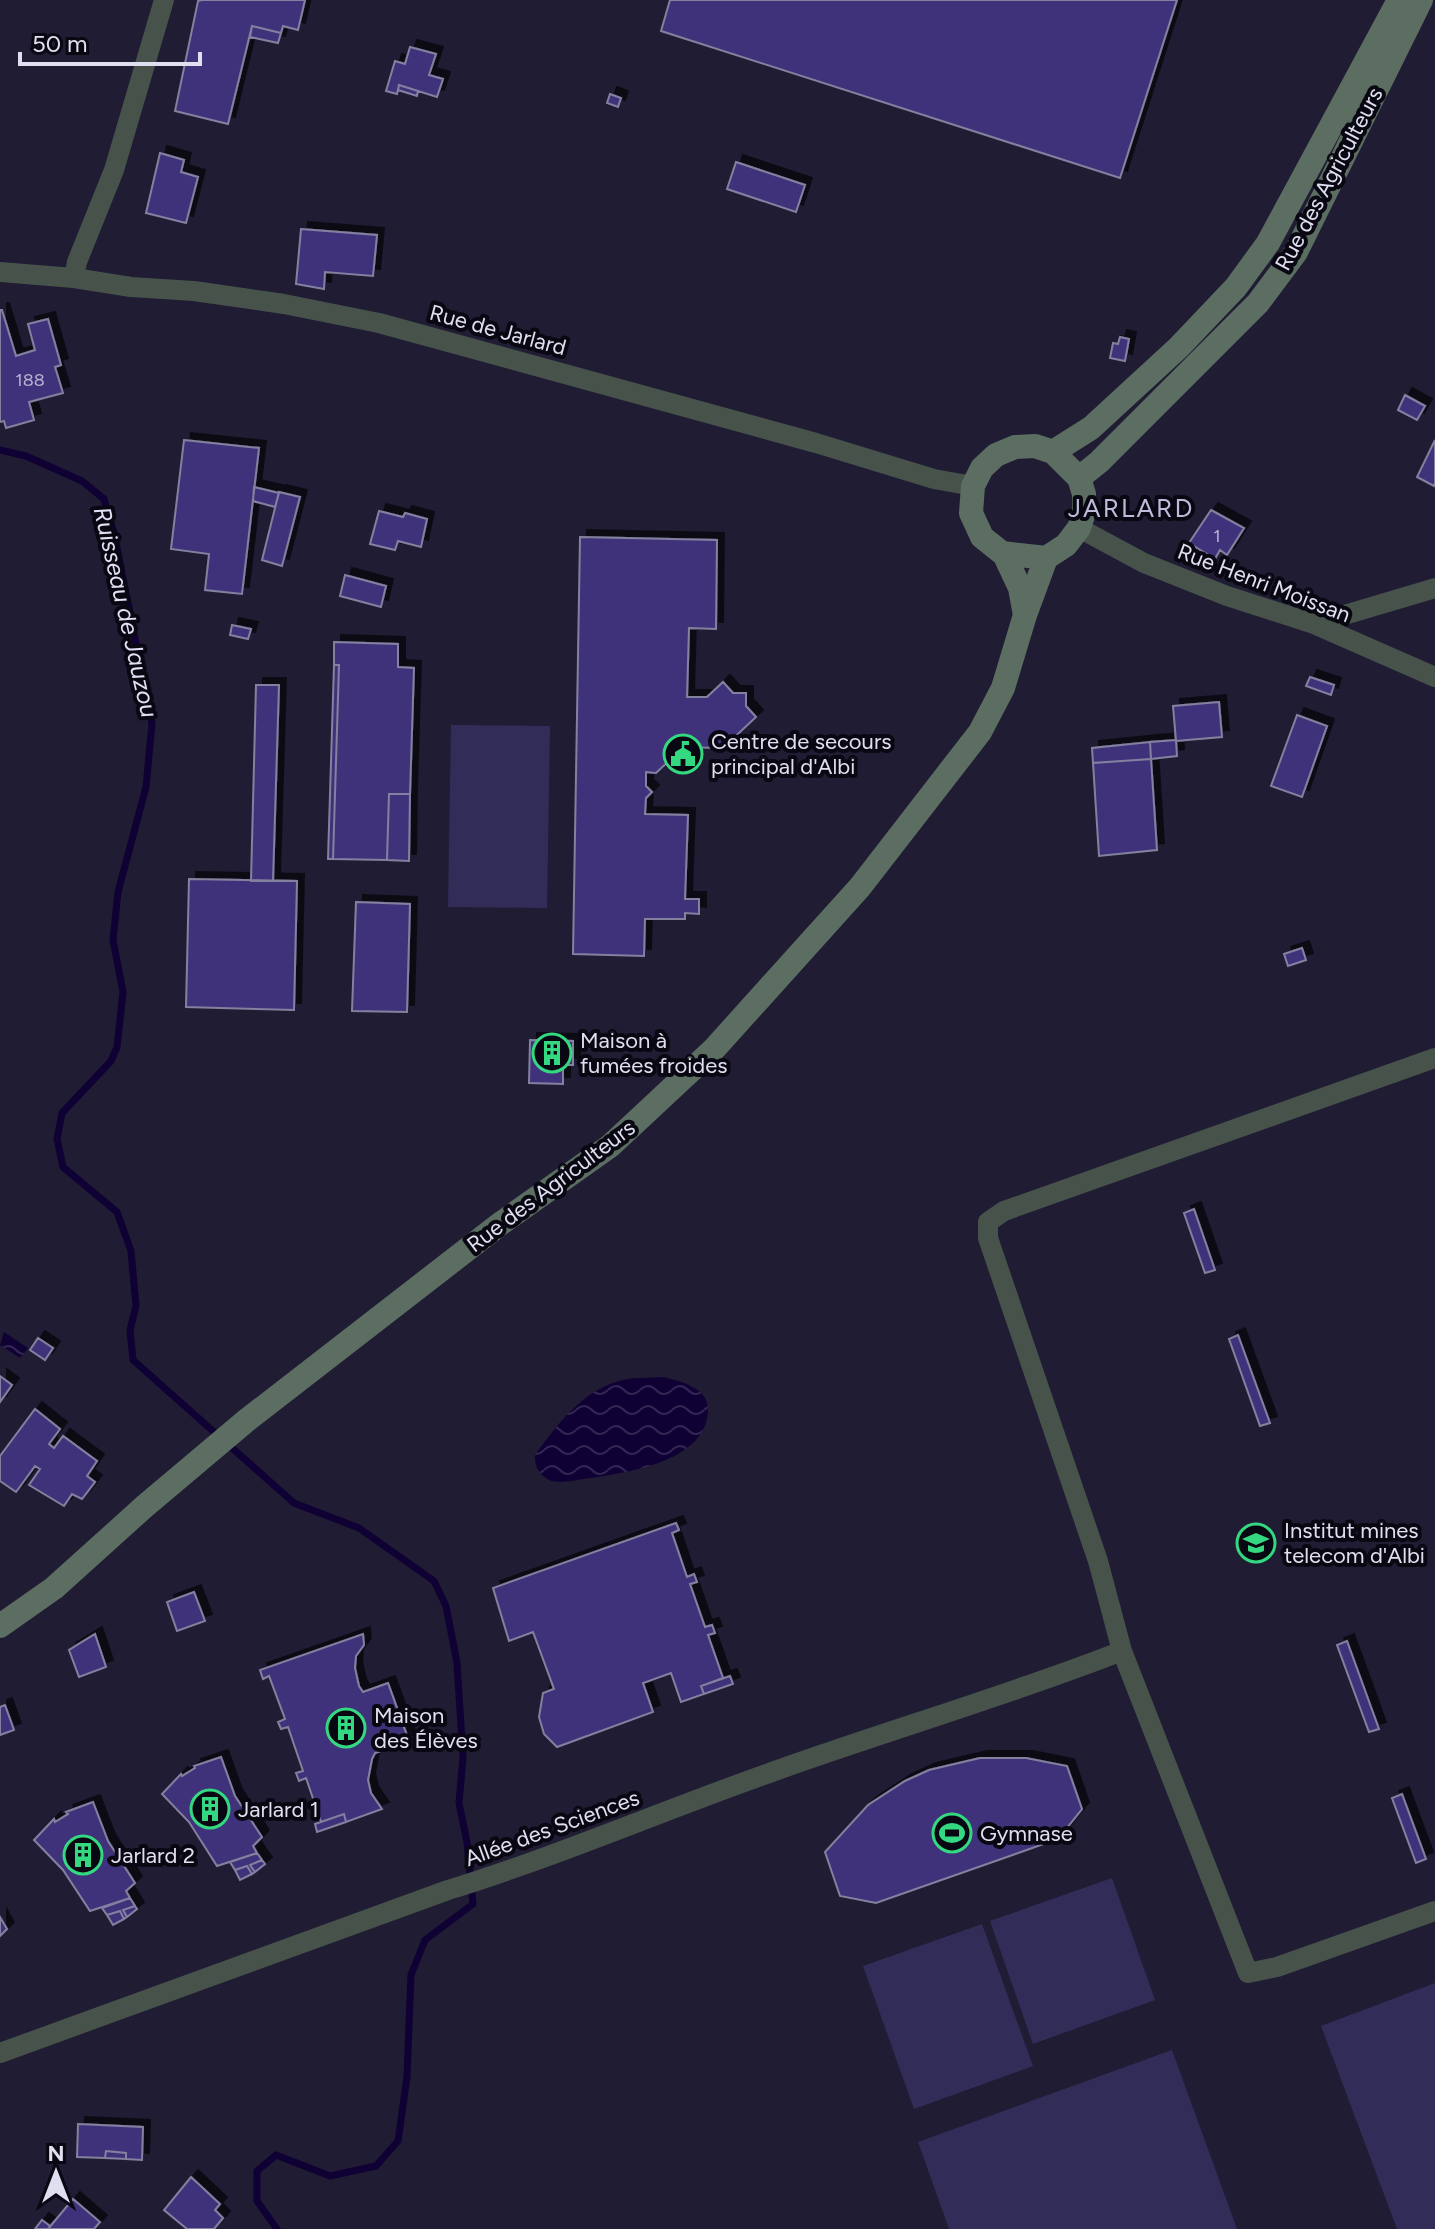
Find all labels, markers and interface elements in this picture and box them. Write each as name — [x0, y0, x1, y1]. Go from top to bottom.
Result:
scale bar — [20, 16, 200, 66]
text: 50 m — [32, 29, 88, 58]
street label: Rue des Agriculteurs — [1269, 83, 1389, 275]
street label: Rue de Jarlard — [427, 299, 569, 361]
house number: 188 — [15, 369, 45, 391]
district label: JARLARD — [1068, 492, 1194, 524]
water label: Ruisseau de Jauzou — [88, 504, 164, 720]
house number: 1 — [1213, 525, 1221, 547]
street label: Rue Henri Moissan — [1174, 538, 1354, 628]
place label: Centre de secours principal d'Albi — [711, 728, 892, 780]
public building icon: Centre de secours principal d'Albi — [662, 733, 704, 775]
place label: Maison à fumées froides — [580, 1027, 727, 1079]
building icon: Maison à fumées froides — [531, 1032, 573, 1074]
street label: Rue des Agriculteurs — [462, 1114, 640, 1258]
place label: Institut mines telecom d'Albi — [1284, 1517, 1425, 1569]
school or university icon: Institut mines telecom d'Albi — [1235, 1522, 1277, 1564]
place label: Maison des Élèves — [374, 1702, 478, 1754]
building icon: Maison des Élèves — [325, 1707, 367, 1749]
street label: Allée des Sciences — [461, 1784, 643, 1872]
building icon: Jarlard 1 — [189, 1788, 231, 1830]
place label: Jarlard 1 — [238, 1796, 319, 1823]
sports icon: Gymnase — [931, 1812, 973, 1854]
place label: Gymnase — [980, 1820, 1073, 1847]
building icon: Jarlard 2 — [62, 1834, 104, 1876]
place label: Jarlard 2 — [111, 1842, 195, 1869]
north arrow — [16, 2133, 96, 2213]
text: N — [47, 2140, 65, 2167]

